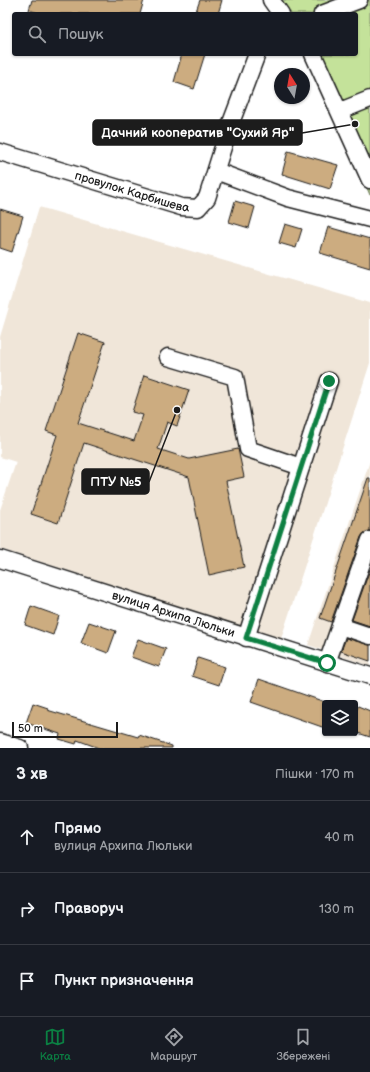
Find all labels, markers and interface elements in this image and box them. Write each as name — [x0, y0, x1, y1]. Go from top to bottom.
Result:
search box — [12, 12, 358, 56]
icon: search — [26, 23, 48, 45]
text: Пошук — [58, 25, 104, 44]
north arrow — [274, 68, 310, 104]
callout: Дачний кооператив "Сухий Яр" — [93, 120, 302, 145]
text: Дачний кооператив "Сухий Яр" — [102, 125, 295, 141]
street label: провулок Карбишева — [73, 168, 190, 215]
route end — [320, 372, 338, 390]
callout: ПТУ №5 — [82, 469, 149, 494]
text: ПТУ №5 — [90, 474, 142, 490]
street label: вулиця Архипа Люльки — [110, 588, 237, 641]
route start — [318, 654, 336, 672]
map controls — [322, 700, 358, 736]
button: layers — [322, 700, 358, 736]
scale bar — [12, 720, 118, 739]
text: 50 m — [18, 722, 43, 735]
text: 3 хв — [16, 764, 48, 784]
text: Пішки · 170 m — [275, 766, 354, 782]
text: Прямо — [54, 819, 101, 838]
icon: ahead — [16, 826, 38, 848]
text: 40 m — [324, 829, 354, 845]
text: вулиця Архипа Люльки — [54, 838, 193, 854]
icon: right — [16, 898, 38, 920]
text: Праворуч — [54, 899, 124, 918]
text: 130 m — [319, 901, 354, 917]
icon: arrive — [16, 970, 38, 992]
text: Пункт призначення — [54, 971, 194, 990]
tab: Карта — [40, 1026, 71, 1063]
tab: Маршрут — [150, 1026, 197, 1063]
tab: Збережені — [277, 1026, 330, 1063]

